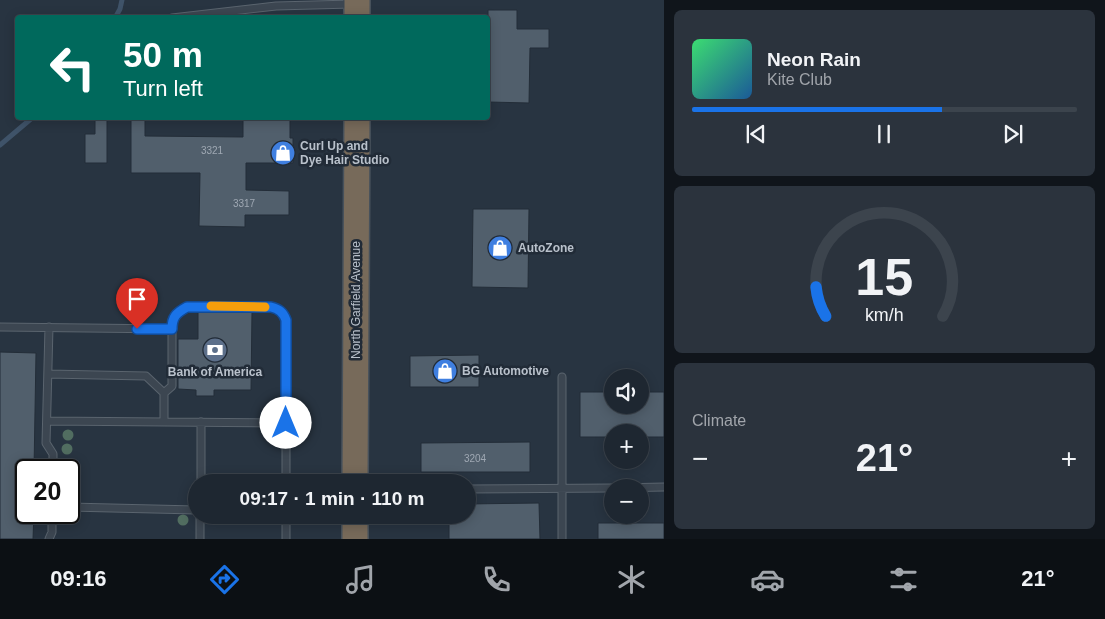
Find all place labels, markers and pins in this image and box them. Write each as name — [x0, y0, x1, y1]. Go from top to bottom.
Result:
place label: Curl Up and Dye Hair Studio — [300, 139, 389, 167]
shop icon: Curl Up and Dye Hair Studio — [270, 140, 296, 166]
shop icon: AutoZone — [487, 235, 513, 261]
place label: AutoZone — [518, 241, 574, 255]
pin — [116, 278, 158, 329]
bank icon: Bank of America — [202, 337, 228, 363]
shop icon: BG Automotive — [432, 358, 458, 384]
place label: BG Automotive — [462, 364, 549, 378]
place label: Bank of America — [168, 365, 262, 379]

